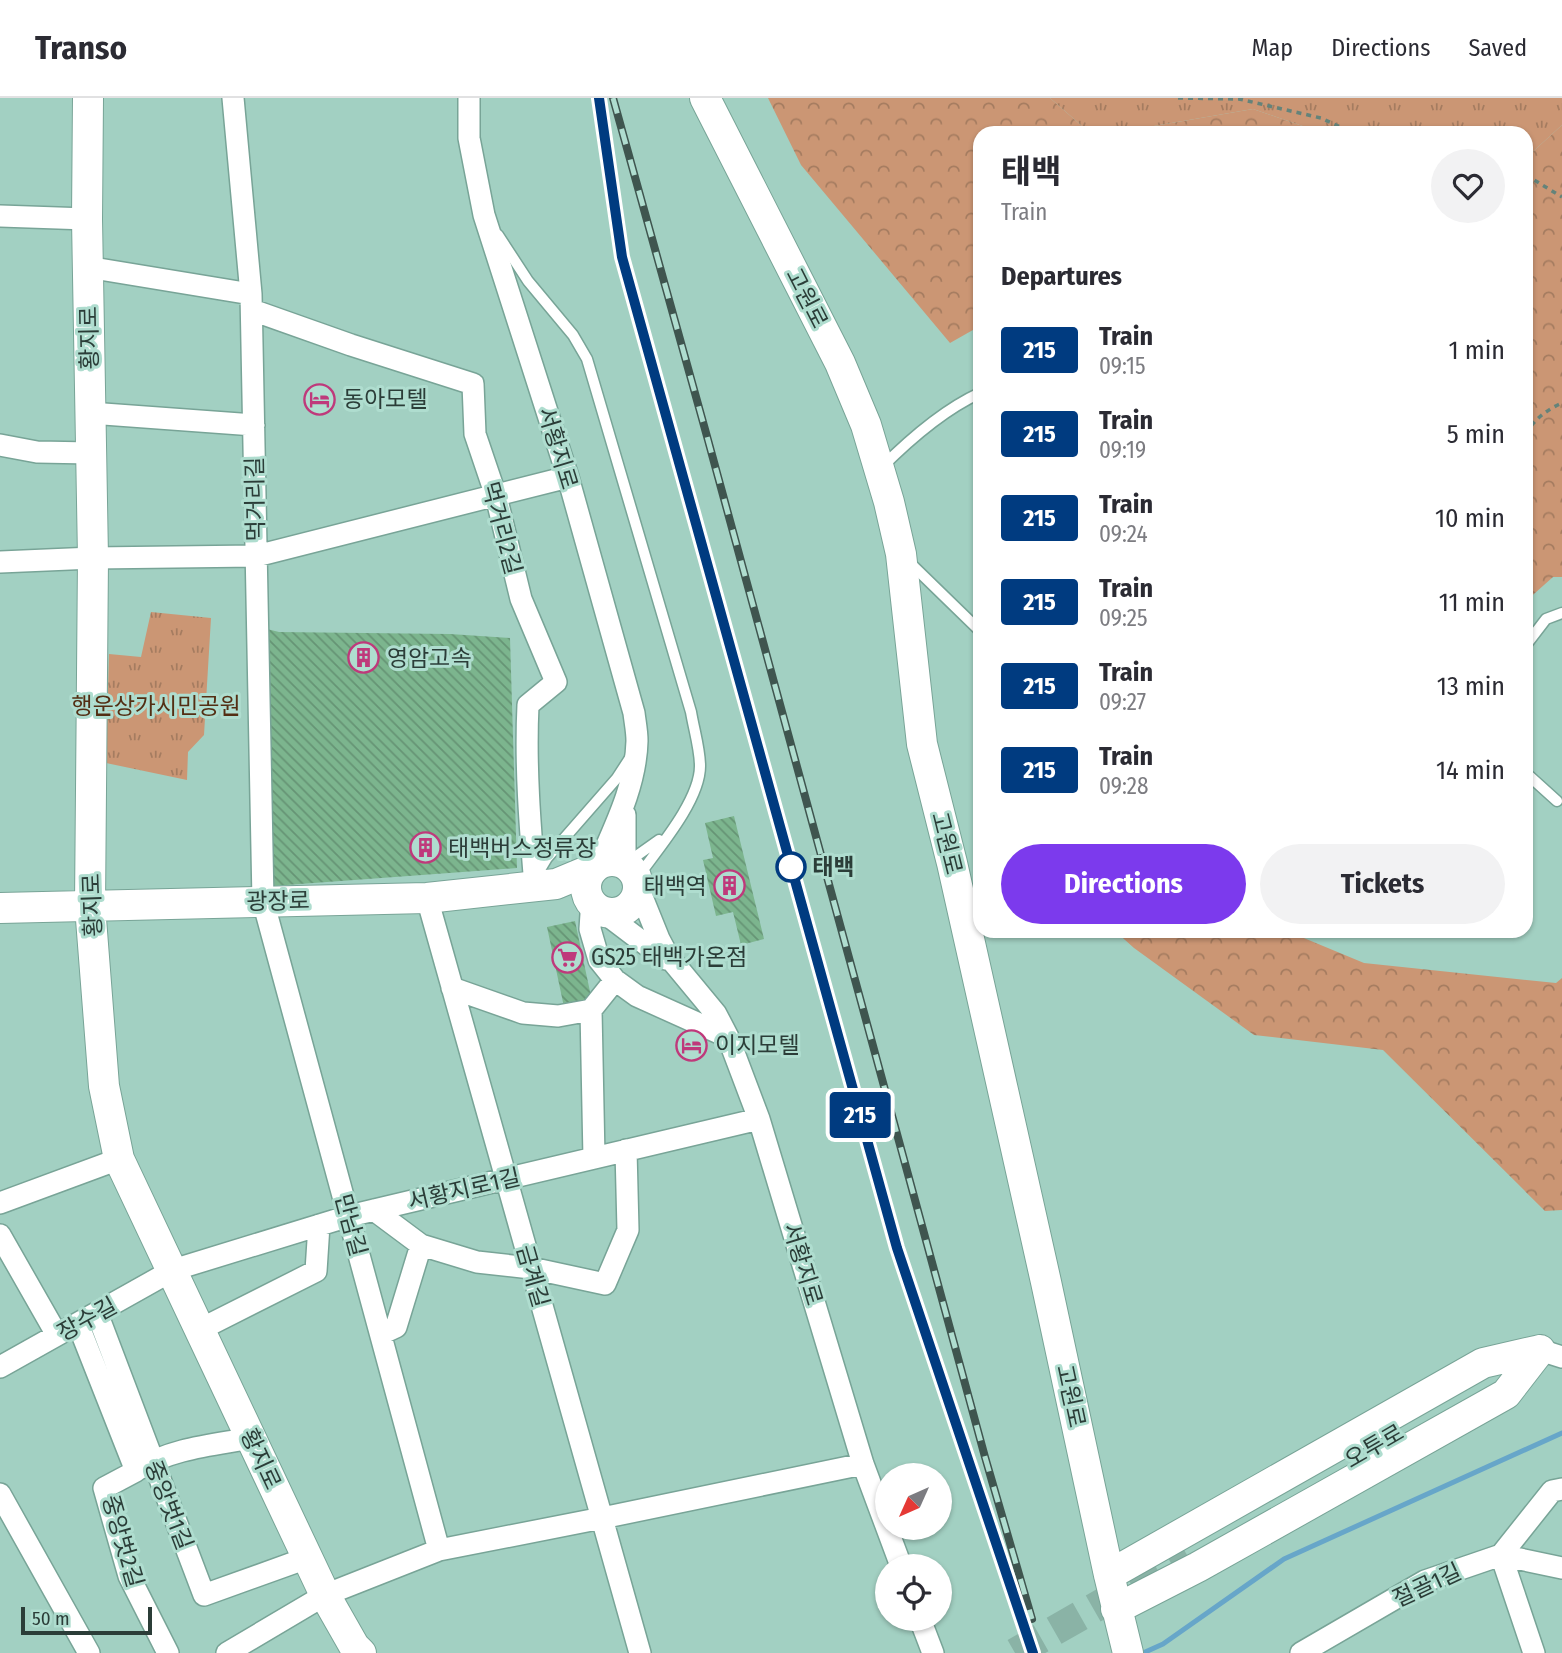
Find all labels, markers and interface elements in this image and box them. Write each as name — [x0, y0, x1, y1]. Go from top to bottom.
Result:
text: Transo — [35, 28, 127, 68]
text: Map — [1252, 34, 1293, 62]
text: Directions — [1331, 34, 1430, 62]
text: Saved — [1468, 34, 1527, 62]
button: heart — [1431, 149, 1505, 223]
text: 태백 — [1001, 152, 1062, 192]
text: Train — [1001, 198, 1047, 226]
text: Departures — [1001, 261, 1122, 292]
street label: 고원로 — [780, 263, 834, 333]
street label: 황지로 — [74, 306, 104, 370]
text: Train — [1099, 321, 1153, 352]
text: 1 min — [1449, 335, 1505, 366]
text: 215 — [1023, 336, 1056, 364]
text: 09:15 — [1099, 352, 1145, 380]
hotel icon: 동아모텔 — [303, 382, 337, 416]
place label: 동아모텔 — [343, 385, 428, 413]
street label: 서황지로 — [532, 403, 584, 493]
text: Train — [1099, 405, 1153, 436]
text: 5 min — [1447, 419, 1505, 450]
text: 215 — [1023, 420, 1056, 448]
text: 09:19 — [1099, 436, 1146, 464]
street label: 먹거리길 — [240, 456, 270, 542]
street label: 먹거리2길 — [476, 479, 528, 577]
text: Train — [1099, 489, 1153, 520]
text: 10 min — [1435, 503, 1505, 534]
text: 215 — [1023, 504, 1056, 532]
text: 09:24 — [1099, 520, 1148, 548]
text: Train — [1099, 573, 1153, 604]
text: 11 min — [1439, 587, 1505, 618]
text: 215 — [1023, 588, 1056, 616]
text: 09:25 — [1099, 604, 1148, 632]
building icon: 영암고속 — [347, 641, 381, 675]
place label: 영암고속 — [387, 644, 472, 672]
text: Train — [1099, 657, 1153, 688]
text: 13 min — [1437, 671, 1505, 702]
text: 215 — [1023, 672, 1056, 700]
text: 09:27 — [1099, 688, 1146, 716]
park label: 행운상가시민공원 — [71, 692, 241, 720]
text: Train — [1099, 741, 1153, 772]
text: 14 min — [1436, 755, 1505, 786]
text: 215 — [1023, 756, 1056, 784]
text: 09:28 — [1099, 772, 1149, 800]
street label: 고원로 — [926, 809, 968, 877]
building icon: 태백버스정류장 — [408, 831, 442, 865]
place label: 태백버스정류장 — [448, 834, 596, 862]
button: Directions — [1001, 844, 1246, 924]
button: Tickets — [1260, 844, 1505, 924]
marker: 태백 — [776, 852, 806, 882]
place label: 태백 — [812, 853, 854, 881]
building icon: 태백역 — [713, 869, 747, 903]
place label: 태백역 — [644, 872, 707, 900]
street label: 황지로 — [77, 873, 107, 937]
street label: 광장로 — [246, 886, 310, 916]
supermarket icon: GS25 태백가온점 — [551, 940, 585, 974]
place label: GS25 태백가온점 — [591, 943, 747, 971]
hotel icon: 이지모텔 — [675, 1028, 709, 1062]
place label: 이지모텔 — [715, 1031, 800, 1059]
line badge: 215 — [820, 1092, 900, 1138]
text: 215 — [844, 1101, 876, 1129]
street label: 서황지로1길 — [405, 1162, 523, 1216]
street label: 만남길 — [329, 1191, 373, 1259]
street label: 서황지로 — [777, 1219, 829, 1309]
street label: 금계길 — [511, 1242, 555, 1310]
street label: 장수길 — [52, 1291, 122, 1347]
street label: 고원로 — [1051, 1362, 1091, 1430]
street label: 오투로 — [1340, 1418, 1408, 1474]
street label: 황지로 — [235, 1424, 287, 1494]
street label: 중앙벗1길 — [139, 1456, 199, 1554]
north arrow — [875, 1463, 952, 1540]
map controls — [875, 1463, 952, 1631]
street label: 중앙벗2길 — [96, 1492, 150, 1590]
button: locate — [875, 1554, 952, 1631]
street label: 절골1길 — [1388, 1557, 1466, 1613]
scale bar — [21, 1604, 152, 1636]
text: 50 m — [32, 1607, 70, 1630]

